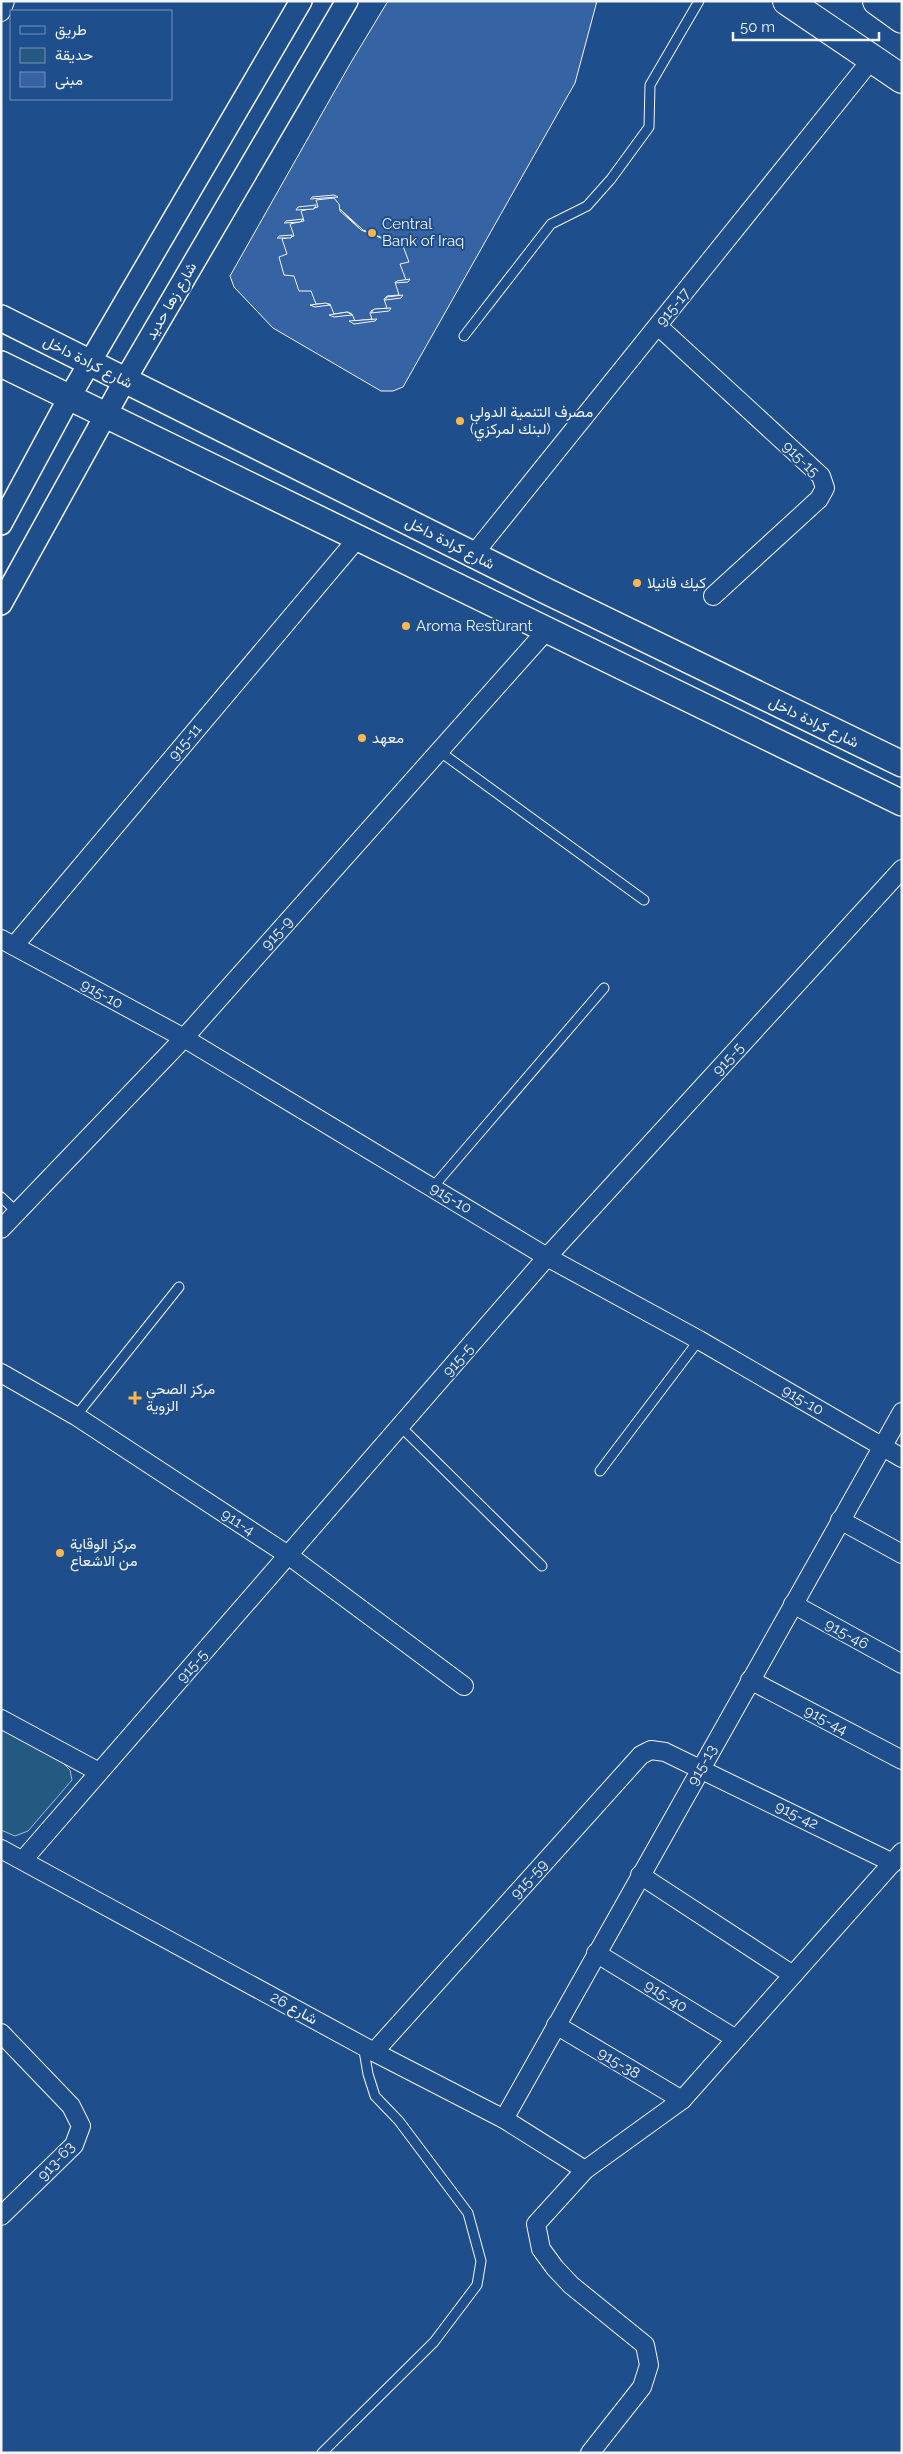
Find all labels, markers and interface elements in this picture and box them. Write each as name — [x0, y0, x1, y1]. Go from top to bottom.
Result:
legend — [10, 10, 172, 100]
scale bar — [733, 10, 879, 42]
text: 50 m — [740, 18, 775, 36]
text: طريق — [55, 21, 87, 40]
text: حديقة — [55, 46, 93, 64]
text: مبنى — [55, 71, 83, 90]
place label: Central Bank of Iraq — [382, 215, 464, 250]
marker: Central Bank of Iraq — [366, 227, 378, 239]
street label: شارع زها حديد — [142, 259, 202, 344]
street label: 915-17 — [652, 284, 694, 330]
street label: شارع كرادة داخل — [39, 332, 136, 394]
place label: مصرف التنمية الدولي (لبنك لمركزي) — [470, 403, 593, 442]
marker: مصرف التنمية الدولي (لبنك لمركزي) — [454, 415, 466, 427]
street label: 915-15 — [779, 437, 823, 481]
street label: شارع كرادة داخل — [401, 513, 498, 575]
place label: كيك فانيلا — [647, 574, 706, 592]
marker: كيك فانيلا — [631, 577, 643, 589]
place label: Aroma Resturant — [416, 617, 533, 635]
marker: Aroma Resturant — [400, 620, 412, 632]
street label: شارع كرادة داخل — [765, 693, 862, 753]
street label: 915-11 — [164, 720, 206, 764]
place label: معهد — [372, 729, 404, 747]
marker: معهد — [356, 732, 368, 744]
street label: 915-9 — [257, 913, 297, 953]
street label: 915-10 — [78, 975, 126, 1013]
street label: 915-5 — [709, 1039, 747, 1079]
street label: 915-10 — [427, 1179, 475, 1217]
street label: 915-5 — [439, 1340, 477, 1380]
place label: مركز الصحي الزوية — [146, 1380, 215, 1415]
street label: 915-10 — [779, 1381, 827, 1419]
marker: مركز الصحي الزوية — [128, 1391, 142, 1405]
street label: 911-4 — [218, 1505, 258, 1539]
place label: مركز الوقاية من الاشعاع — [70, 1535, 138, 1572]
marker: مركز الوقاية من الاشعاع — [54, 1547, 66, 1559]
street label: 915-46 — [822, 1615, 872, 1653]
street label: 915-5 — [173, 1646, 211, 1686]
street label: 915-44 — [801, 1701, 851, 1739]
street label: 915-13 — [683, 1741, 721, 1789]
street label: 915-42 — [773, 1797, 822, 1833]
street label: 915-59 — [507, 1855, 551, 1902]
street label: 915-40 — [641, 1976, 691, 2016]
street label: شارع 26 — [266, 1988, 321, 2030]
street label: 915-38 — [595, 2043, 643, 2083]
street label: 913-63 — [34, 2138, 78, 2184]

